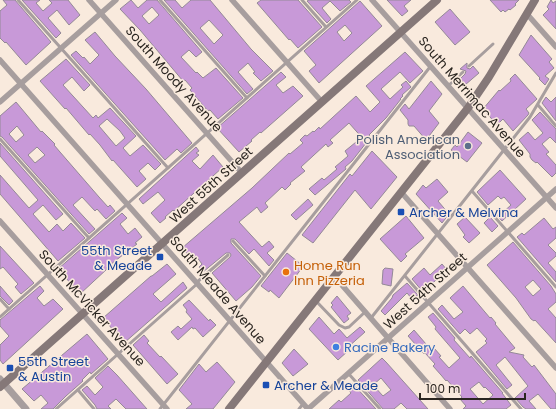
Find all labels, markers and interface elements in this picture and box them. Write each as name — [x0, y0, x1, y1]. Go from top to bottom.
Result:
street label: South Moody Avenue — [121, 22, 227, 136]
street label: South Merrimac Avenue — [414, 32, 530, 162]
place label: Polish American Association — [356, 130, 460, 164]
marker: Polish American Association — [463, 141, 473, 151]
street label: West 55th Street — [165, 142, 257, 228]
place label: Archer & Melvina — [409, 203, 518, 222]
marker: Archer & Melvina — [396, 207, 406, 217]
street label: South Meade Avenue — [166, 232, 270, 348]
place label: 55th Street & Meade — [81, 241, 152, 275]
street label: South McVicker Avenue — [34, 245, 150, 371]
street label: West 54th Street — [379, 248, 471, 334]
marker: 55th Street & Meade — [155, 252, 165, 262]
place label: Home Run Inn Pizzeria — [294, 256, 365, 290]
marker: Home Run Inn Pizzeria — [281, 267, 291, 277]
place label: Racine Bakery — [344, 338, 436, 357]
marker: Racine Bakery — [331, 342, 341, 352]
place label: 55th Street & Austin — [18, 352, 89, 386]
marker: 55th Street & Austin — [5, 363, 15, 373]
scale bar — [420, 375, 525, 401]
place label: Archer & Meade — [274, 376, 378, 395]
marker: Archer & Meade — [261, 380, 271, 390]
text: 100 m — [426, 380, 460, 397]

